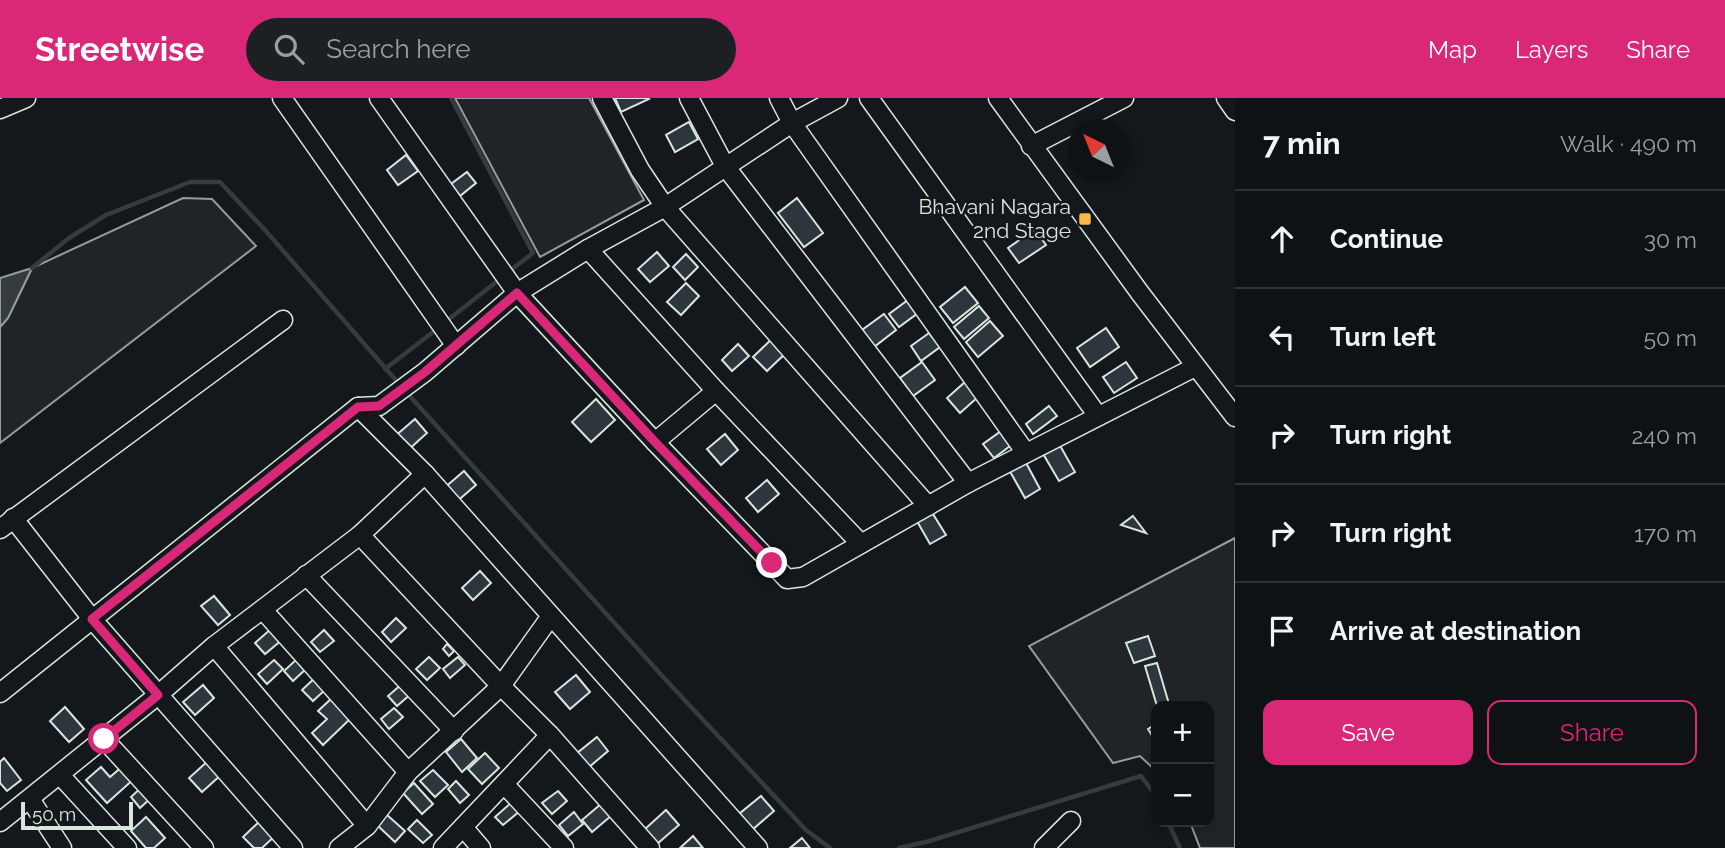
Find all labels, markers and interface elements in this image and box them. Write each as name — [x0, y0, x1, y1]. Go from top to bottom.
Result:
search box — [246, 18, 736, 81]
text: Streetwise — [35, 30, 204, 69]
icon: search — [270, 30, 308, 68]
text: Search here — [326, 34, 471, 64]
text: Map — [1428, 35, 1477, 64]
text: Layers — [1515, 35, 1588, 64]
text: Share — [1626, 35, 1690, 64]
north arrow — [1067, 119, 1130, 182]
text: 7 min — [1263, 126, 1341, 161]
text: Walk · 490 m — [1560, 130, 1697, 157]
place label: Bhavani Nagara 2nd Stage — [918, 194, 1071, 243]
marker: Bhavani Nagara 2nd Stage — [1077, 211, 1093, 227]
icon: ahead — [1263, 220, 1301, 258]
text: Continue — [1330, 224, 1443, 254]
text: 30 m — [1644, 226, 1697, 253]
icon: left — [1263, 318, 1301, 356]
text: Turn left — [1330, 322, 1436, 352]
text: 50 m — [1643, 324, 1697, 351]
icon: right — [1263, 416, 1301, 454]
text: Turn right — [1330, 420, 1451, 450]
text: 240 m — [1631, 422, 1697, 449]
icon: right — [1263, 514, 1301, 552]
text: Turn right — [1330, 518, 1451, 548]
text: 170 m — [1634, 520, 1697, 547]
route end — [756, 547, 787, 578]
icon: arrive — [1263, 612, 1301, 650]
text: Arrive at destination — [1330, 616, 1581, 646]
button: Save — [1263, 700, 1473, 765]
button: Share — [1487, 700, 1697, 765]
map controls — [1151, 701, 1214, 827]
button: + — [1151, 701, 1214, 764]
route start — [88, 723, 119, 754]
button: − — [1151, 764, 1214, 827]
scale bar — [21, 799, 133, 831]
text: 50 m — [32, 803, 76, 825]

